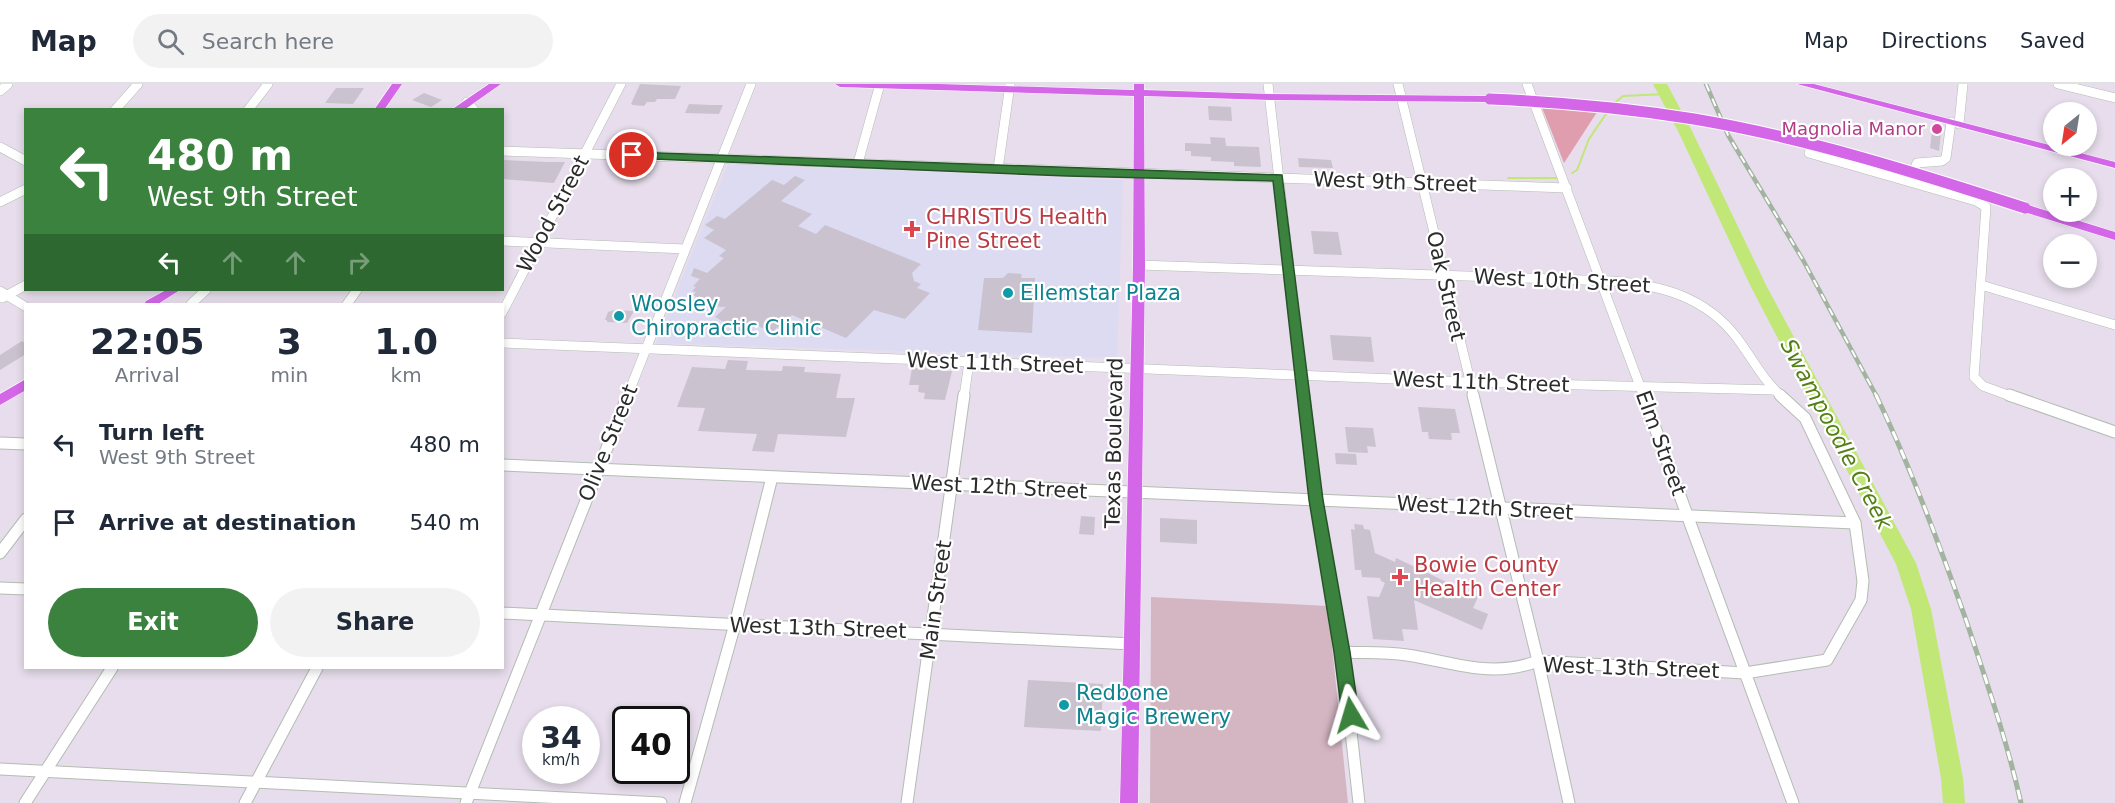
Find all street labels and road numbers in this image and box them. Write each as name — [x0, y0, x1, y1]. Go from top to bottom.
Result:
street label: Wood Street — [512, 151, 594, 277]
street label: West 9th Street — [1313, 167, 1477, 197]
street label: Oak Street — [1422, 229, 1470, 343]
street label: West 10th Street — [1473, 264, 1651, 298]
street label: West 11th Street — [906, 348, 1084, 378]
street label: Texas Boulevard — [1100, 357, 1127, 530]
street label: West 11th Street — [1392, 367, 1570, 397]
street label: Olive Street — [574, 381, 642, 505]
street label: Elm Street — [1631, 387, 1691, 499]
street label: West 12th Street — [910, 470, 1088, 504]
street label: West 12th Street — [1396, 491, 1574, 525]
street label: Main Street — [916, 539, 956, 661]
street label: West 13th Street — [729, 613, 907, 643]
street label: West 13th Street — [1542, 653, 1720, 683]

